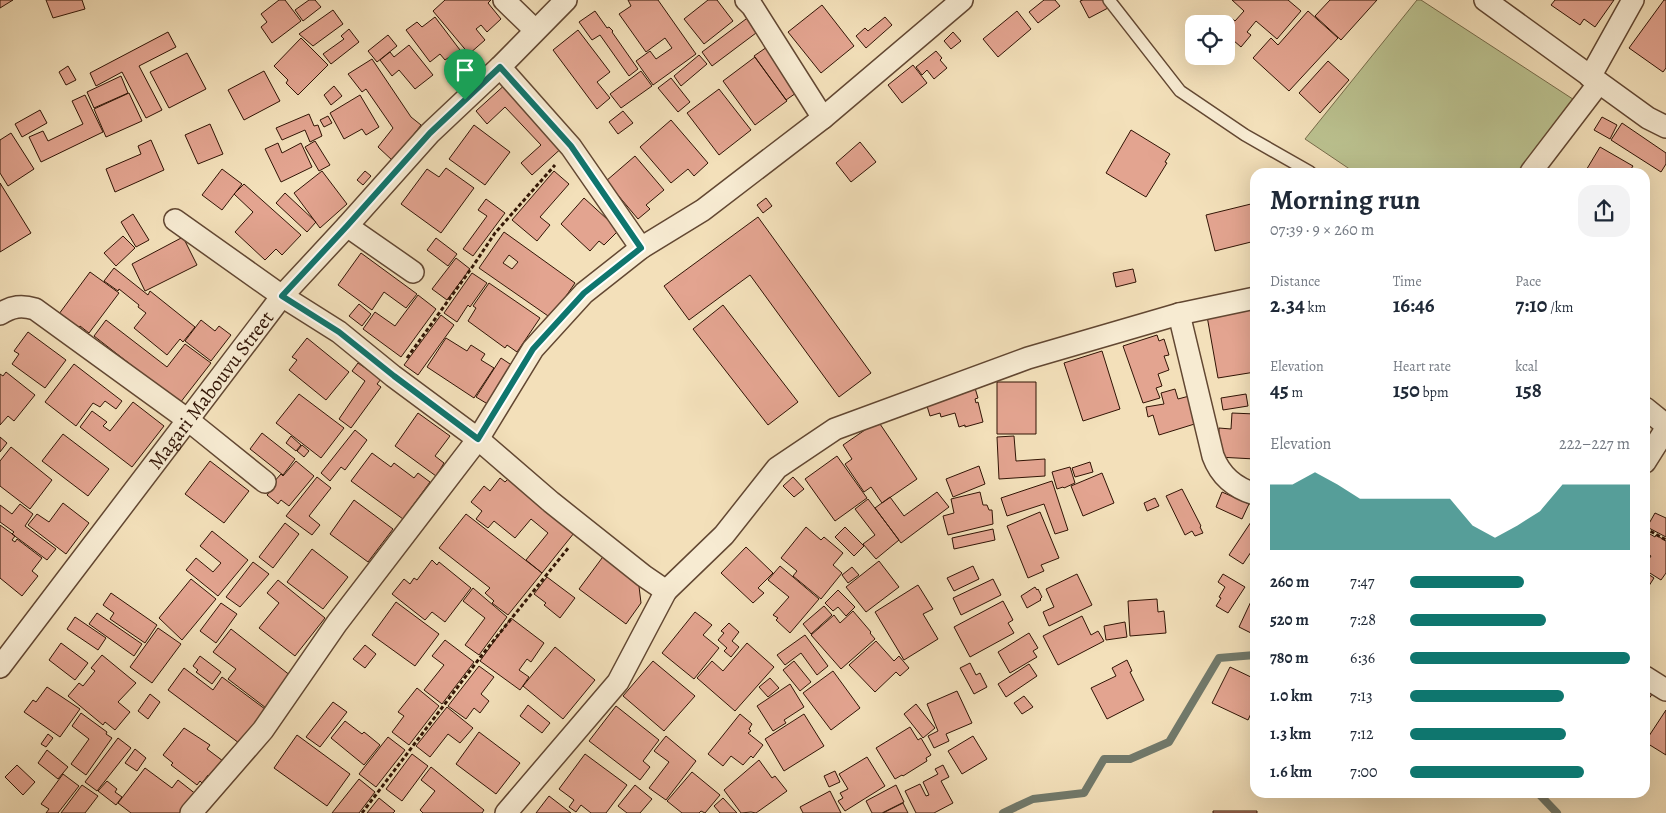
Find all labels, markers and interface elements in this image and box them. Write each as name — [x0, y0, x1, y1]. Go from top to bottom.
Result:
map controls — [1185, 15, 1235, 65]
button: locate — [1185, 15, 1235, 65]
pin — [444, 49, 486, 100]
icon: arrive — [451, 56, 479, 84]
text: Morning run — [1270, 181, 1420, 219]
button: share — [1578, 185, 1630, 237]
text: 07:39 · 9 × 260 m — [1270, 219, 1374, 241]
text: Distance — [1270, 272, 1320, 291]
text: Time — [1393, 272, 1422, 291]
text: Pace — [1515, 272, 1541, 291]
text: 2.34 — [1270, 291, 1305, 319]
text: 16:46 — [1393, 291, 1435, 319]
text: 7:10 — [1515, 291, 1547, 319]
text: km — [1305, 298, 1326, 317]
text: /km — [1547, 298, 1573, 317]
street label: Magari Mabouvu Street — [142, 305, 280, 475]
text: Elevation — [1270, 357, 1324, 376]
text: Heart rate — [1393, 357, 1451, 376]
text: kcal — [1515, 357, 1538, 376]
text: 45 — [1270, 376, 1289, 404]
text: 150 — [1393, 376, 1420, 404]
text: 158 — [1515, 376, 1542, 404]
text: m — [1289, 383, 1303, 402]
text: bpm — [1420, 383, 1449, 402]
text: Elevation — [1270, 433, 1331, 455]
text: 222–227 m — [1559, 433, 1630, 455]
text: 260 m — [1270, 571, 1309, 593]
text: 7:47 — [1350, 571, 1375, 593]
text: 520 m — [1270, 609, 1309, 631]
text: 7:28 — [1350, 609, 1376, 631]
text: 780 m — [1270, 647, 1309, 669]
text: 6:36 — [1350, 647, 1375, 669]
text: 1.0 km — [1270, 685, 1313, 707]
text: 7:13 — [1350, 685, 1373, 707]
text: 1.3 km — [1270, 723, 1311, 745]
text: 7:12 — [1350, 723, 1374, 745]
text: 1.6 km — [1270, 761, 1312, 783]
text: 7:00 — [1350, 761, 1378, 783]

